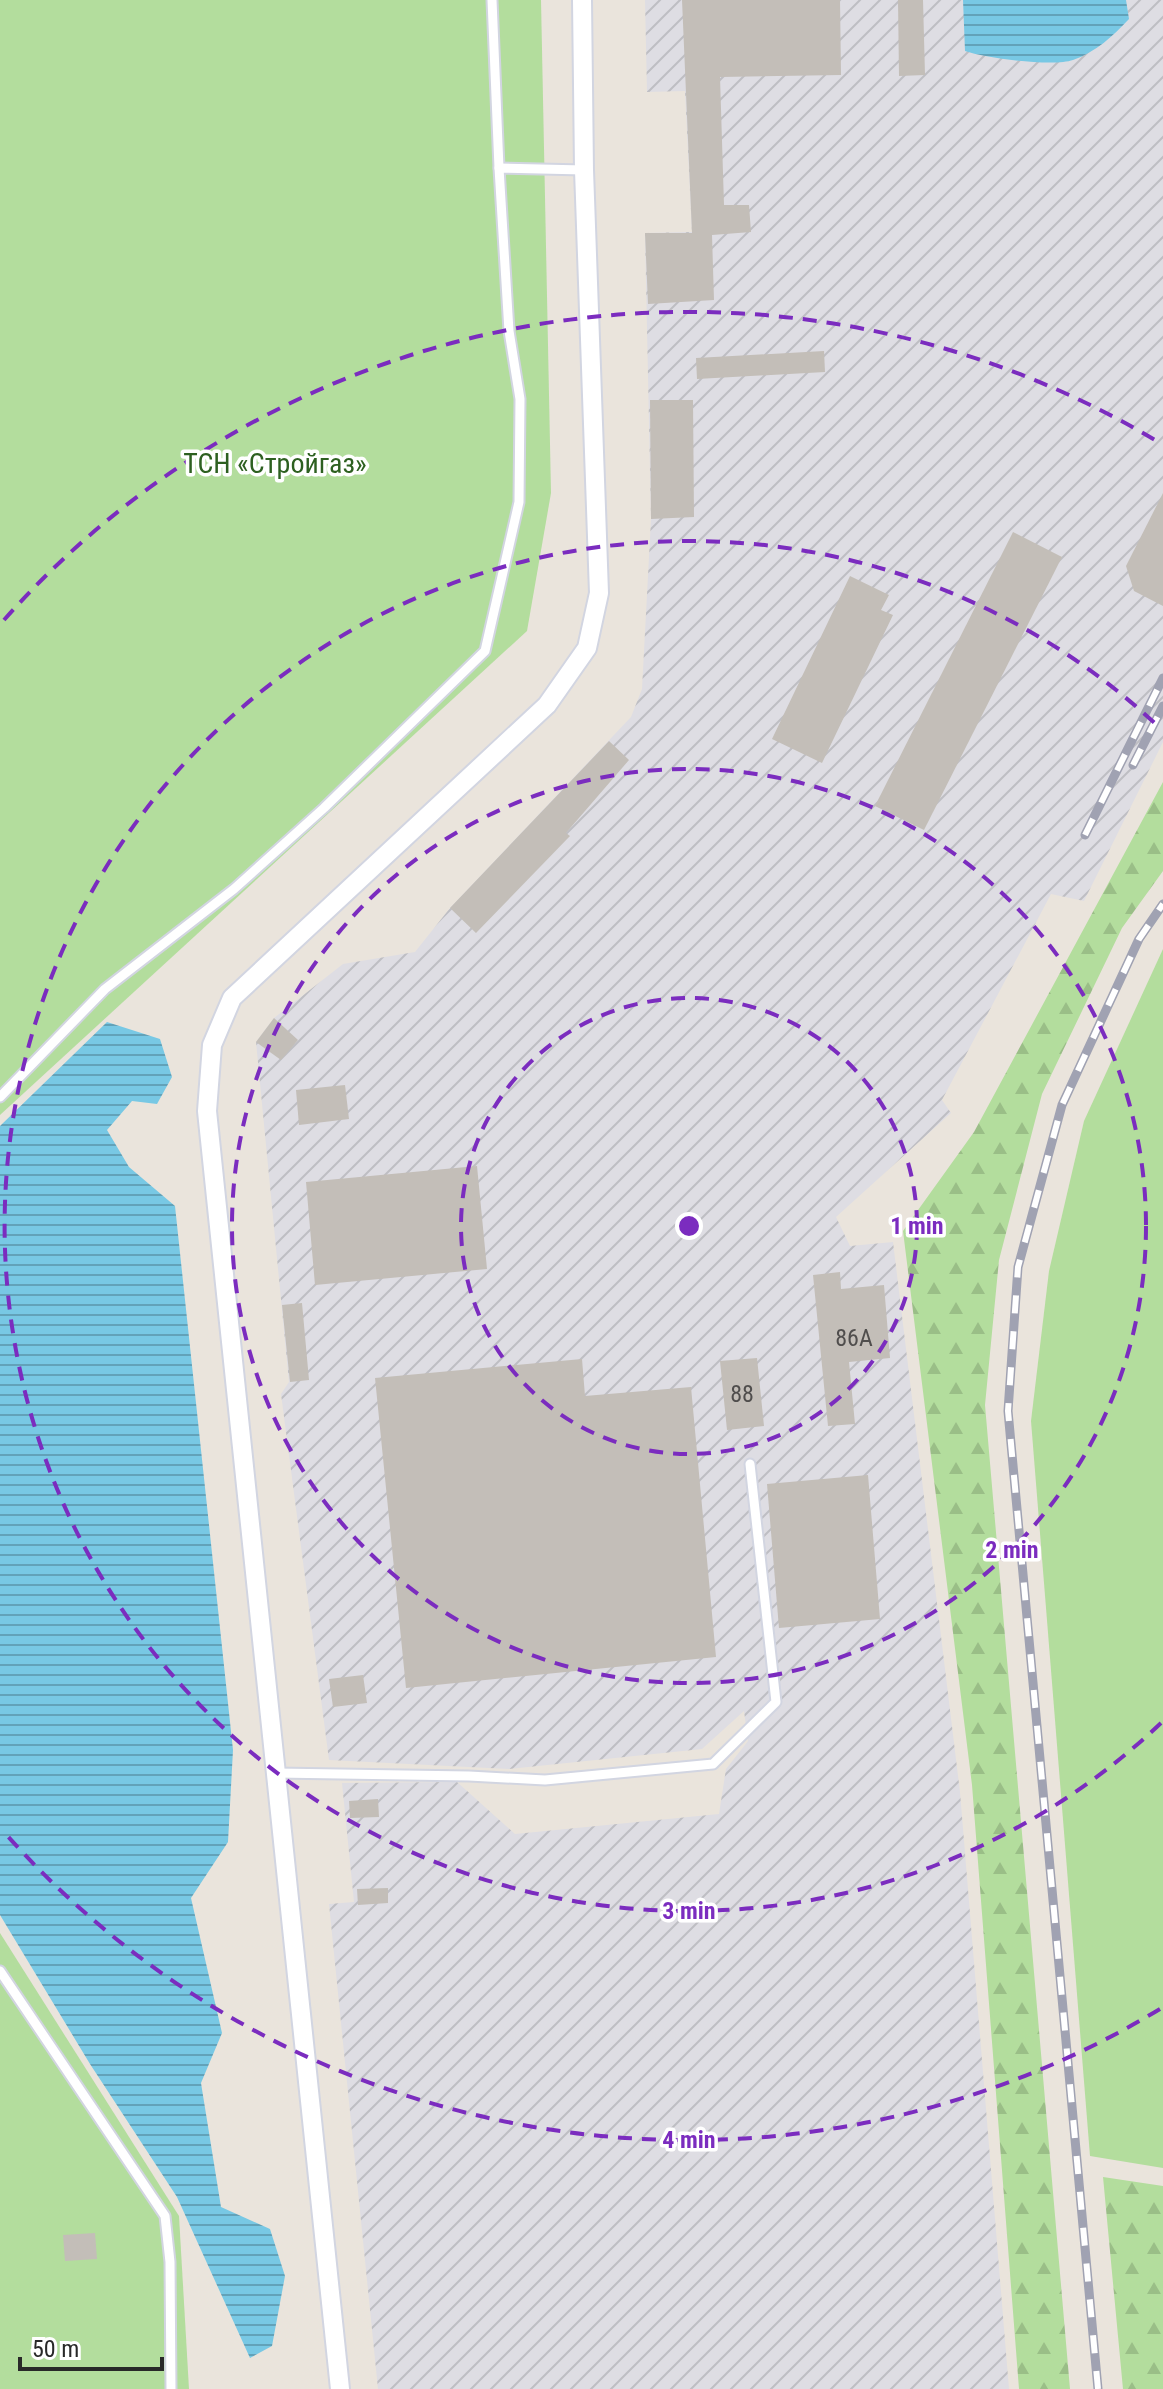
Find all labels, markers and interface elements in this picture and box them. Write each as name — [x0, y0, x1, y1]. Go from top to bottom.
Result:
park label: ТСН «Стройгаз» — [183, 447, 367, 480]
centre of rings — [675, 1212, 703, 1240]
text: 1 min — [890, 1212, 944, 1240]
house number: 86А — [835, 1324, 873, 1352]
house number: 88 — [730, 1380, 754, 1408]
text: 2 min — [985, 1536, 1039, 1564]
text: 3 min — [662, 1897, 716, 1925]
text: 4 min — [662, 2126, 716, 2154]
scale bar — [20, 2321, 162, 2371]
text: 50 m — [32, 2335, 79, 2363]

